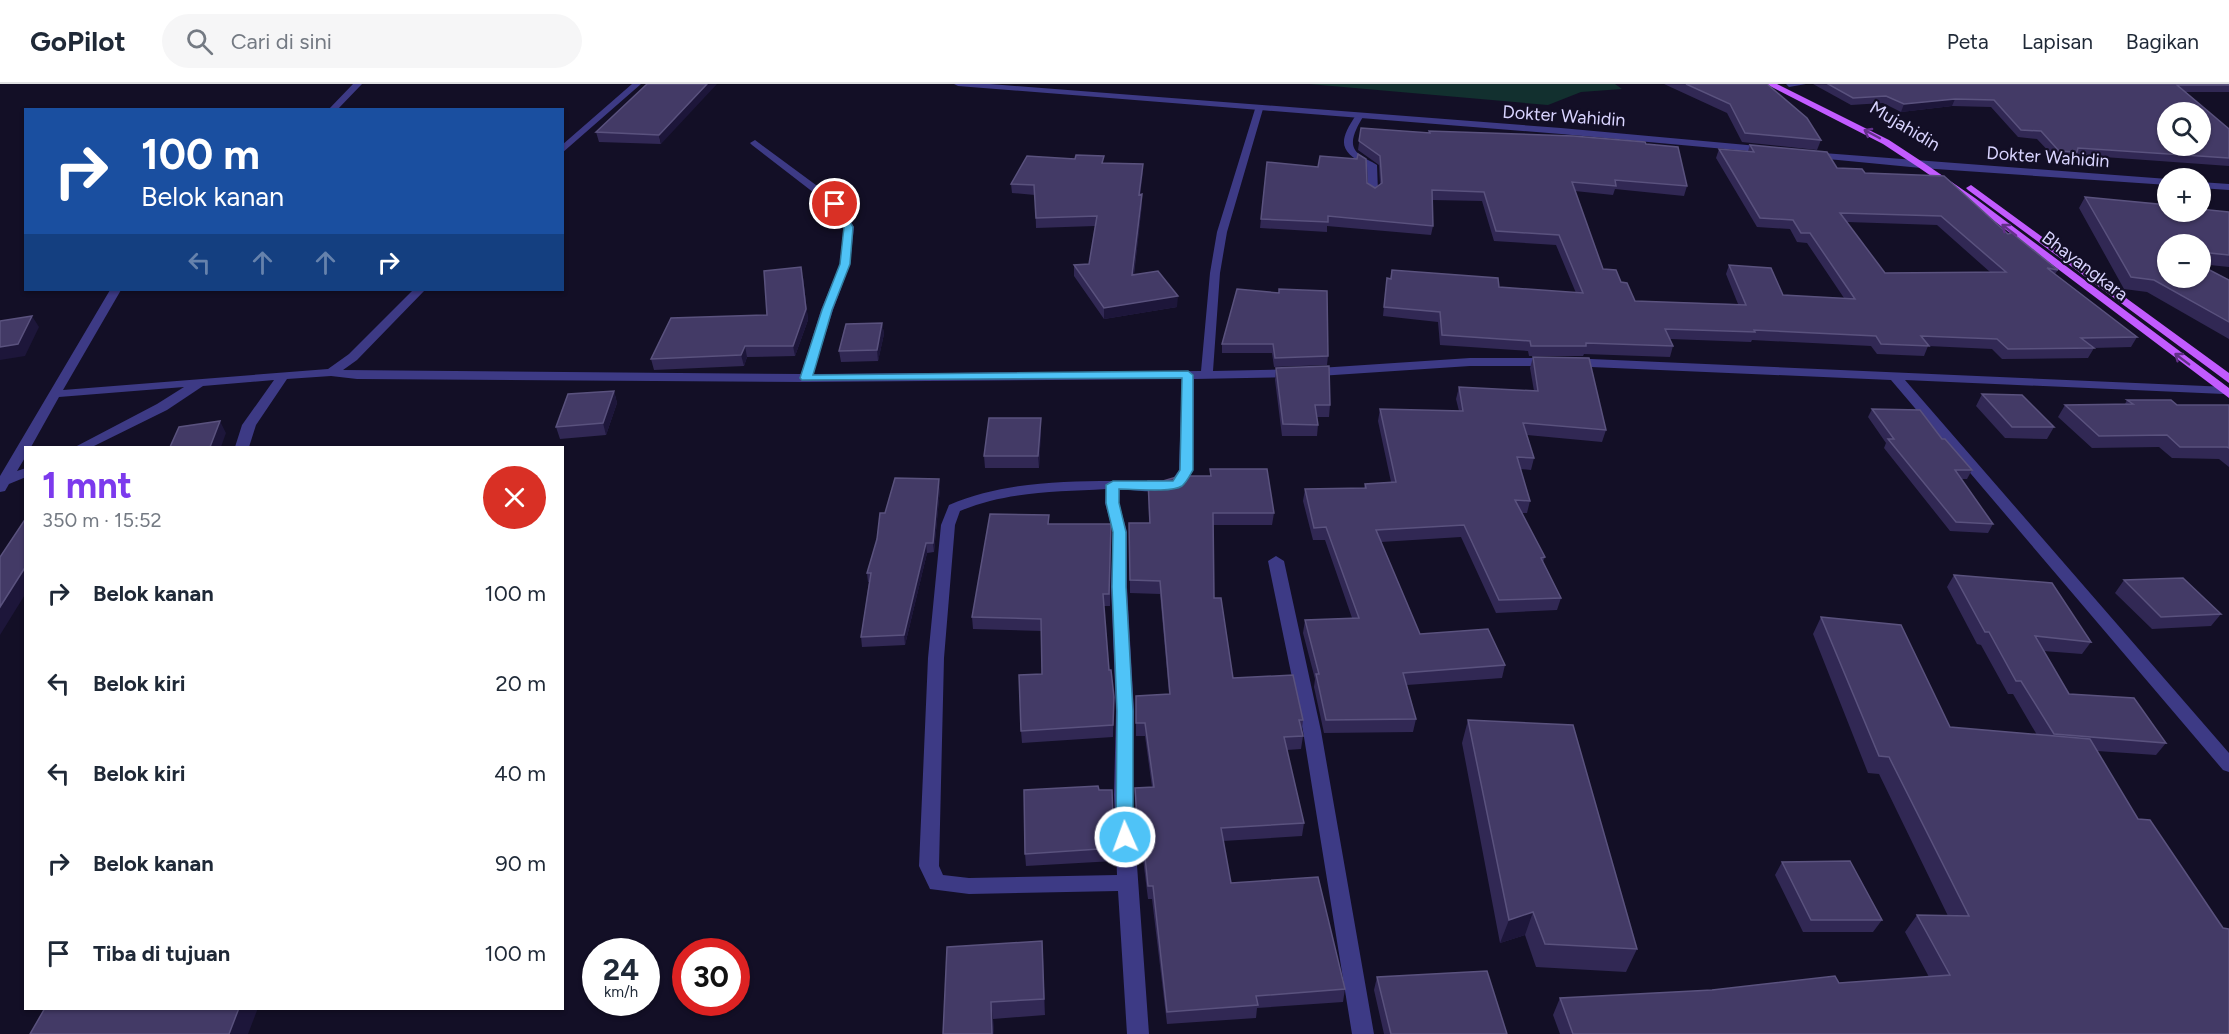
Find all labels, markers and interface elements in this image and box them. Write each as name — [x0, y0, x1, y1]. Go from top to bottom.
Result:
search box — [162, 14, 582, 68]
text: GoPilot — [30, 24, 126, 58]
icon: search — [183, 25, 216, 58]
text: Cari di sini — [231, 28, 332, 55]
text: Peta — [1947, 29, 1989, 54]
text: Lapisan — [2022, 29, 2093, 54]
text: Bagikan — [2126, 29, 2199, 54]
street label: Mujahidin — [1866, 96, 1944, 156]
street label: Dokter Wahidin — [1502, 101, 1626, 131]
map controls — [2157, 102, 2211, 288]
button: search — [2157, 102, 2211, 156]
one-way arrow — [1863, 128, 1881, 139]
text: 100 m — [141, 129, 260, 180]
icon: right — [42, 132, 120, 210]
street label: Dokter Wahidin — [1986, 142, 2110, 172]
button: + — [2157, 168, 2211, 222]
pin — [809, 178, 860, 229]
text: Belok kanan — [141, 180, 284, 213]
icon: arrive — [818, 187, 851, 220]
one-way arrow — [2002, 223, 2018, 236]
street label: Bhayangkara — [2038, 226, 2132, 306]
button: − — [2157, 234, 2211, 288]
icon: left — [183, 246, 216, 279]
icon: ahead — [246, 246, 279, 279]
icon: ahead — [309, 246, 342, 279]
icon: right — [372, 246, 405, 279]
one-way arrow — [2174, 353, 2190, 366]
text: 1 mnt — [42, 464, 132, 507]
button: close — [483, 466, 546, 529]
text: 350 m · 15:52 — [42, 508, 162, 532]
icon: right — [42, 577, 75, 610]
text: Belok kanan — [93, 580, 214, 607]
text: 100 m — [485, 580, 546, 607]
icon: left — [42, 667, 75, 700]
text: Belok kiri — [93, 670, 186, 697]
text: 20 m — [495, 670, 546, 697]
icon: left — [42, 757, 75, 790]
text: Belok kiri — [93, 760, 186, 787]
text: 40 m — [494, 760, 546, 787]
position arrow — [1093, 805, 1157, 869]
icon: right — [42, 847, 75, 880]
text: Belok kanan — [93, 850, 214, 877]
text: 90 m — [495, 850, 546, 877]
icon: arrive — [42, 937, 75, 970]
speed limit sign: 30 — [672, 938, 750, 1016]
text: Tiba di tujuan — [93, 940, 230, 967]
text: 100 m — [485, 940, 546, 967]
text: 24 — [603, 951, 639, 988]
text: km/h — [604, 983, 638, 1001]

